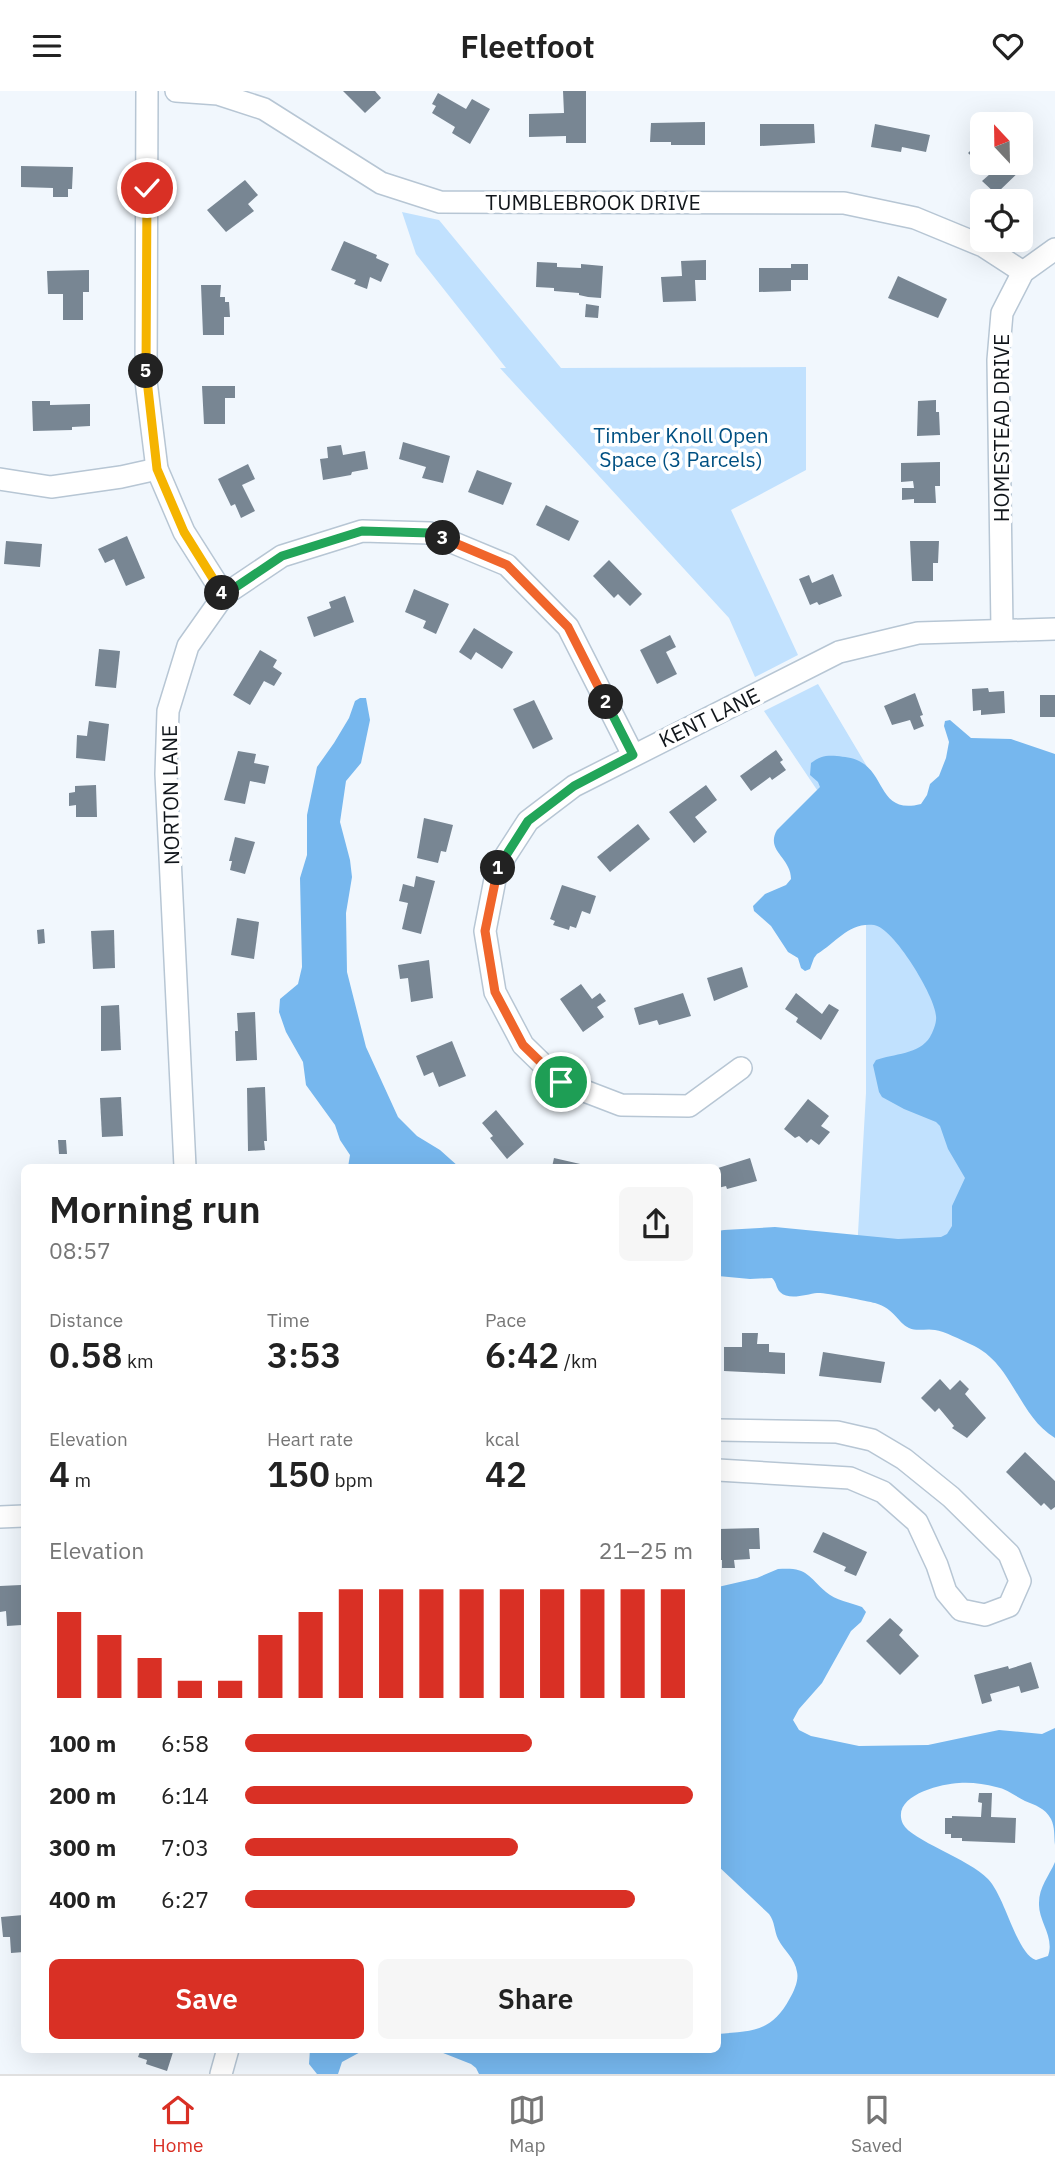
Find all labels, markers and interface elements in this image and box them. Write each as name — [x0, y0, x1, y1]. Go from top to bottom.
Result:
text: Fleetfoot — [460, 25, 595, 67]
icon: menu — [28, 27, 66, 65]
icon: heart — [989, 27, 1027, 65]
north arrow — [970, 112, 1032, 175]
map controls — [970, 112, 1033, 252]
pin — [117, 158, 177, 218]
icon: check — [128, 169, 166, 207]
street label: TUMBLEBROOK DRIVE — [485, 188, 701, 216]
button: locate — [970, 189, 1033, 252]
street label: HOMESTEAD DRIVE — [987, 334, 1015, 522]
pin: 5 — [128, 353, 164, 389]
text: 5 — [140, 358, 151, 382]
park label: Timber Knoll Open Space (3 Parcels) — [593, 421, 769, 473]
pin: 3 — [426, 521, 460, 555]
text: 3 — [437, 525, 448, 549]
pin: 4 — [204, 575, 240, 611]
text: 4 — [216, 580, 227, 604]
street label: KENT LANE — [654, 681, 764, 753]
pin: 2 — [588, 685, 624, 719]
text: 2 — [600, 689, 611, 713]
street label: NORTON LANE — [155, 725, 185, 865]
pin: 1 — [480, 851, 516, 885]
text: 1 — [492, 855, 503, 879]
pin — [531, 1052, 591, 1112]
icon: arrive — [542, 1063, 580, 1101]
text: Morning run — [49, 1184, 261, 1233]
button: share — [619, 1187, 693, 1261]
text: 08:57 — [49, 1235, 111, 1265]
text: Distance — [49, 1308, 123, 1332]
text: Time — [267, 1308, 310, 1332]
text: Pace — [485, 1308, 526, 1332]
text: 0.58 — [49, 1332, 122, 1378]
text: 3:53 — [267, 1332, 341, 1378]
text: 6:42 — [485, 1332, 559, 1378]
text: km — [122, 1349, 154, 1373]
text: /km — [559, 1349, 598, 1373]
text: Elevation — [49, 1427, 128, 1451]
text: Heart rate — [267, 1427, 353, 1451]
text: kcal — [485, 1427, 520, 1451]
text: 4 — [49, 1451, 70, 1497]
text: 150 — [267, 1451, 330, 1497]
text: 42 — [485, 1451, 527, 1497]
text: m — [70, 1468, 91, 1492]
text: bpm — [330, 1468, 373, 1492]
text: Elevation — [49, 1535, 144, 1565]
text: 21–25 m — [599, 1535, 693, 1565]
text: 100 m — [49, 1728, 116, 1758]
text: 6:58 — [161, 1728, 209, 1758]
text: 200 m — [49, 1780, 116, 1810]
text: 6:14 — [161, 1780, 209, 1810]
text: 300 m — [49, 1832, 116, 1862]
text: 7:03 — [161, 1832, 209, 1862]
text: 400 m — [49, 1884, 116, 1914]
text: 6:27 — [161, 1884, 209, 1914]
button: Save — [49, 1959, 364, 2039]
button: Share — [378, 1959, 693, 2039]
tab: Home — [152, 2091, 203, 2157]
tab: Map — [508, 2091, 546, 2157]
tab: Saved — [851, 2091, 903, 2157]

